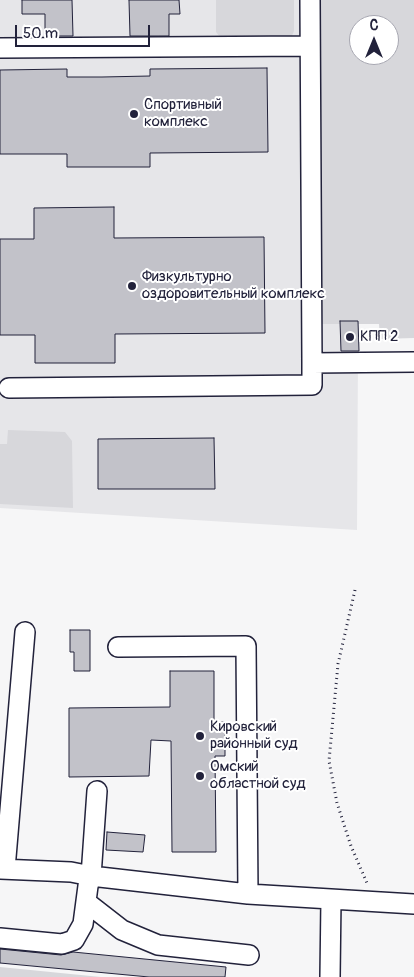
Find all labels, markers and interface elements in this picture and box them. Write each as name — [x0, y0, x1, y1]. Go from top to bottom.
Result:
scale bar — [18, 15, 152, 47]
north arrow — [349, 15, 399, 65]
text: С — [370, 17, 378, 34]
text: 50 m — [23, 24, 58, 43]
place label: Спортивный комплекс — [144, 96, 222, 131]
marker: Спортивный комплекс — [128, 108, 140, 120]
place label: Физкультурно оздоровительный комплекс — [142, 268, 325, 303]
marker: Физкультурно оздоровительный комплекс — [126, 280, 138, 292]
place label: КПП 2 — [360, 328, 398, 346]
marker: КПП 2 — [344, 331, 356, 343]
place label: Кировский районный суд — [210, 718, 297, 753]
marker: Кировский районный суд — [194, 730, 206, 742]
place label: Омский областной суд — [210, 758, 305, 793]
marker: Омский областной суд — [194, 770, 206, 782]

